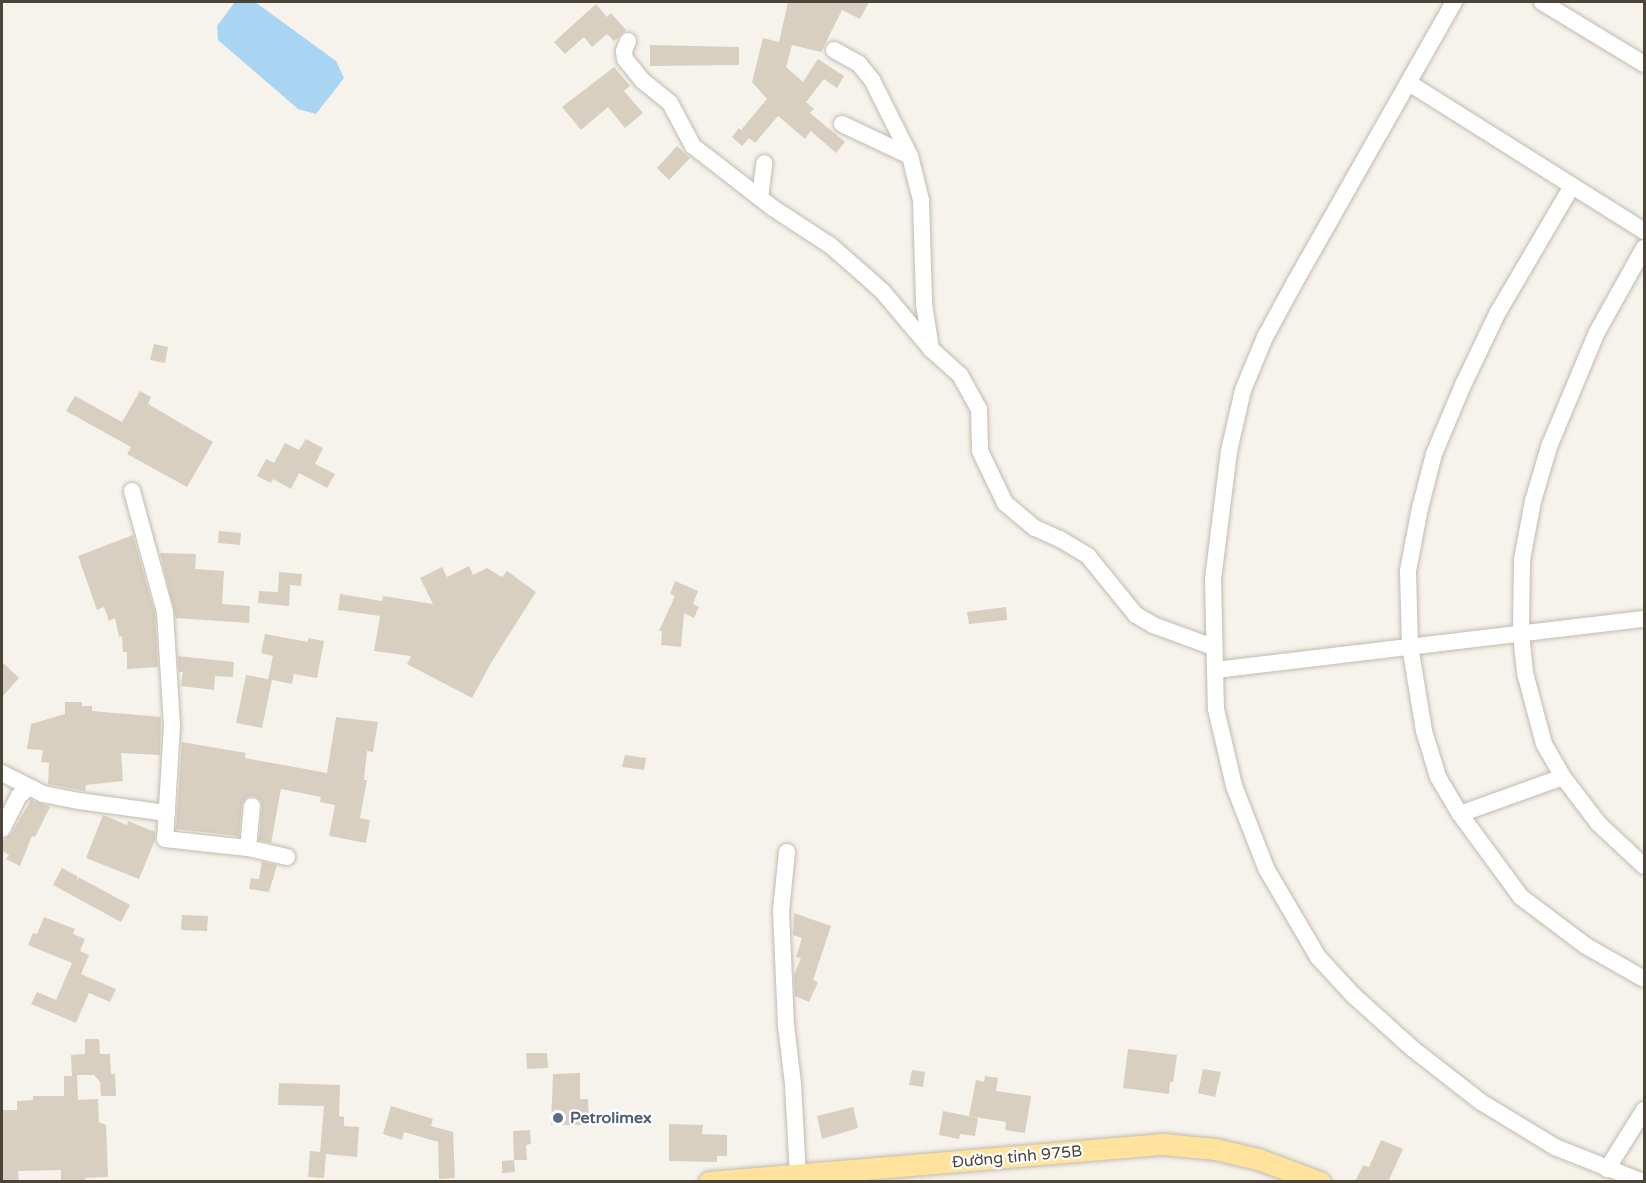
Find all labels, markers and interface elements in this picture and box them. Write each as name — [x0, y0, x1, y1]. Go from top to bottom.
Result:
place label: Petrolimex — [570, 1108, 652, 1128]
marker: Petrolimex — [551, 1111, 565, 1125]
street label: Đường tỉnh 975B — [951, 1142, 1083, 1172]

